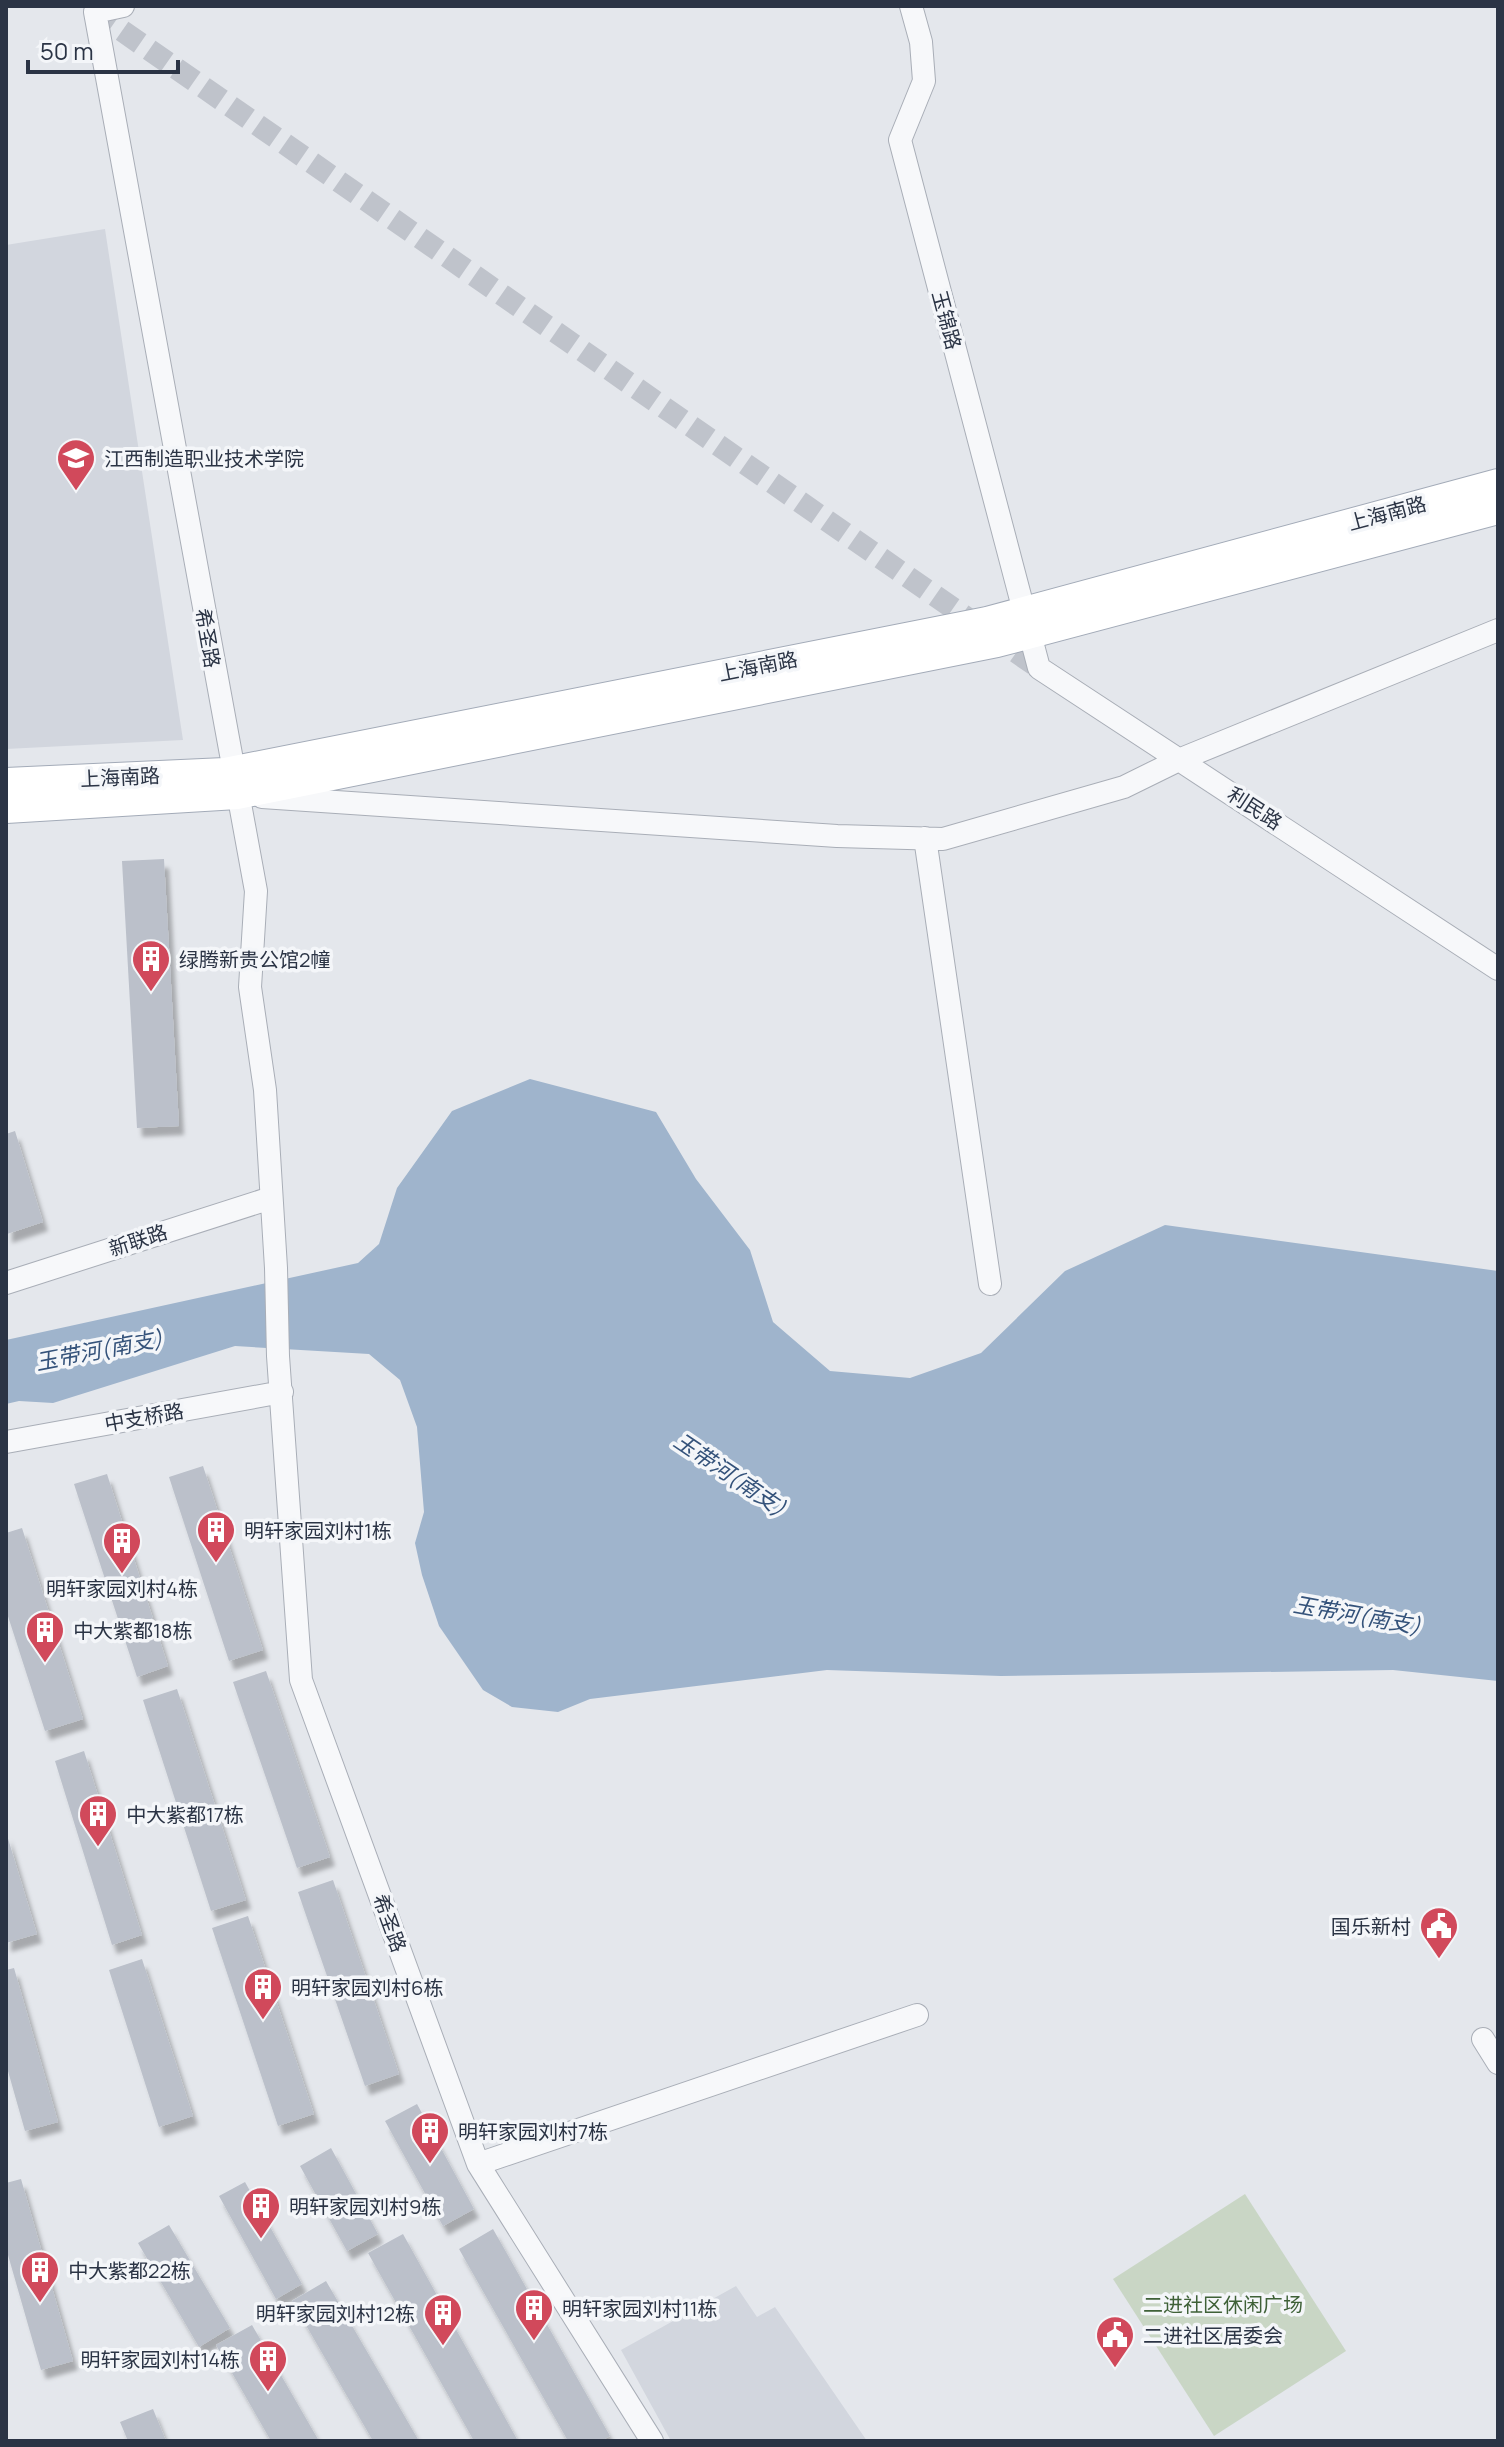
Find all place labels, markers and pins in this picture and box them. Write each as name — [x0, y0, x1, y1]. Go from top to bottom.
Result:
school or university icon: 江西制造职业技术学院 — [55, 437, 97, 492]
place label: 江西制造职业技术学院 — [104, 445, 304, 472]
building icon: 绿腾新贵公馆2幢 — [130, 938, 172, 993]
place label: 绿腾新贵公馆2幢 — [179, 946, 330, 973]
building icon: 明轩家园刘村1栋 — [195, 1509, 237, 1564]
place label: 明轩家园刘村1栋 — [244, 1517, 392, 1544]
building icon: 明轩家园刘村4栋 — [101, 1520, 143, 1575]
place label: 明轩家园刘村4栋 — [46, 1575, 198, 1602]
building icon: 中大紫都18栋 — [24, 1609, 66, 1664]
place label: 中大紫都18栋 — [73, 1617, 192, 1644]
building icon: 中大紫都17栋 — [77, 1793, 119, 1848]
place label: 中大紫都17栋 — [126, 1801, 244, 1828]
public building icon: 国乐新村 — [1418, 1905, 1460, 1960]
place label: 国乐新村 — [1331, 1913, 1411, 1940]
building icon: 明轩家园刘村6栋 — [242, 1966, 284, 2021]
place label: 明轩家园刘村6栋 — [291, 1974, 443, 2001]
building icon: 明轩家园刘村7栋 — [409, 2110, 451, 2165]
place label: 明轩家园刘村7栋 — [458, 2118, 608, 2145]
building icon: 明轩家园刘村9栋 — [240, 2185, 282, 2240]
place label: 明轩家园刘村9栋 — [289, 2193, 441, 2220]
building icon: 中大紫都22栋 — [19, 2249, 61, 2304]
place label: 中大紫都22栋 — [68, 2257, 191, 2284]
building icon: 明轩家园刘村11栋 — [513, 2287, 555, 2342]
building icon: 明轩家园刘村12栋 — [422, 2292, 464, 2347]
place label: 明轩家园刘村11栋 — [562, 2295, 718, 2322]
place label: 明轩家园刘村12栋 — [256, 2300, 415, 2327]
public building icon: 二进社区居委会 — [1094, 2314, 1136, 2369]
place label: 二进社区居委会 — [1143, 2322, 1283, 2349]
building icon: 明轩家园刘村14栋 — [247, 2338, 289, 2393]
place label: 明轩家园刘村14栋 — [80, 2346, 240, 2373]

